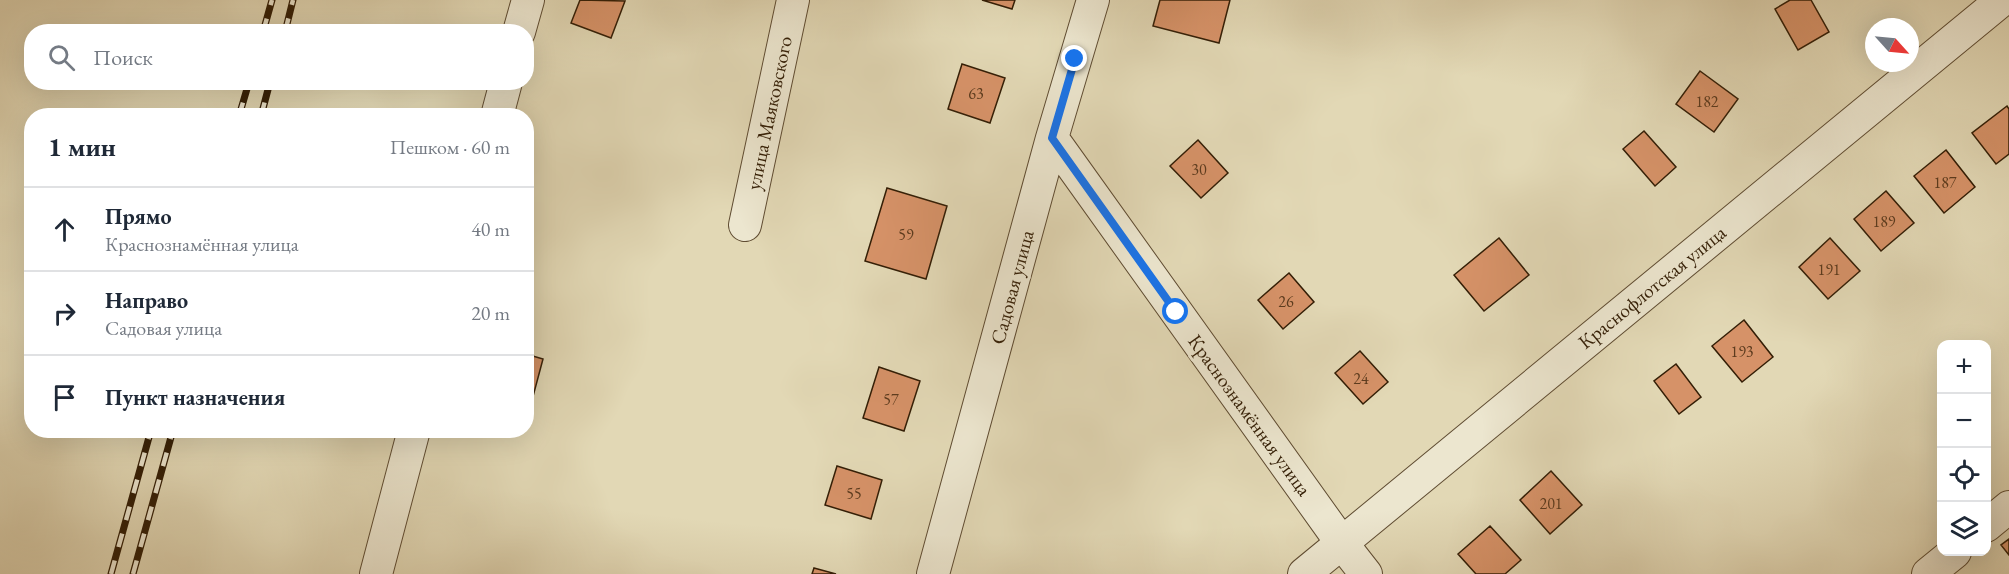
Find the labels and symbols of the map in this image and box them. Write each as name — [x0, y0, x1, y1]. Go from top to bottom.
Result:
north arrow — [1865, 18, 1919, 72]
street label: улица Маяковского — [740, 34, 798, 192]
route end — [1061, 45, 1087, 71]
house number: 63 — [968, 83, 984, 104]
house number: 182 — [1695, 91, 1719, 112]
house number: 30 — [1191, 159, 1207, 180]
house number: 187 — [1933, 172, 1957, 193]
house number: 189 — [1872, 211, 1896, 232]
street label: Краснофлотская улица — [1573, 219, 1731, 355]
house number: 59 — [898, 224, 914, 245]
street label: Садовая улица — [984, 227, 1040, 347]
house number: 191 — [1817, 259, 1841, 280]
house number: 26 — [1278, 291, 1294, 312]
route start — [1162, 298, 1188, 324]
street label: Краснознамённая улица — [1183, 329, 1317, 501]
house number: 193 — [1730, 341, 1754, 362]
house number: 24 — [1353, 368, 1369, 389]
house number: 57 — [883, 389, 899, 410]
house number: 55 — [846, 483, 862, 504]
house number: 201 — [1539, 493, 1563, 514]

